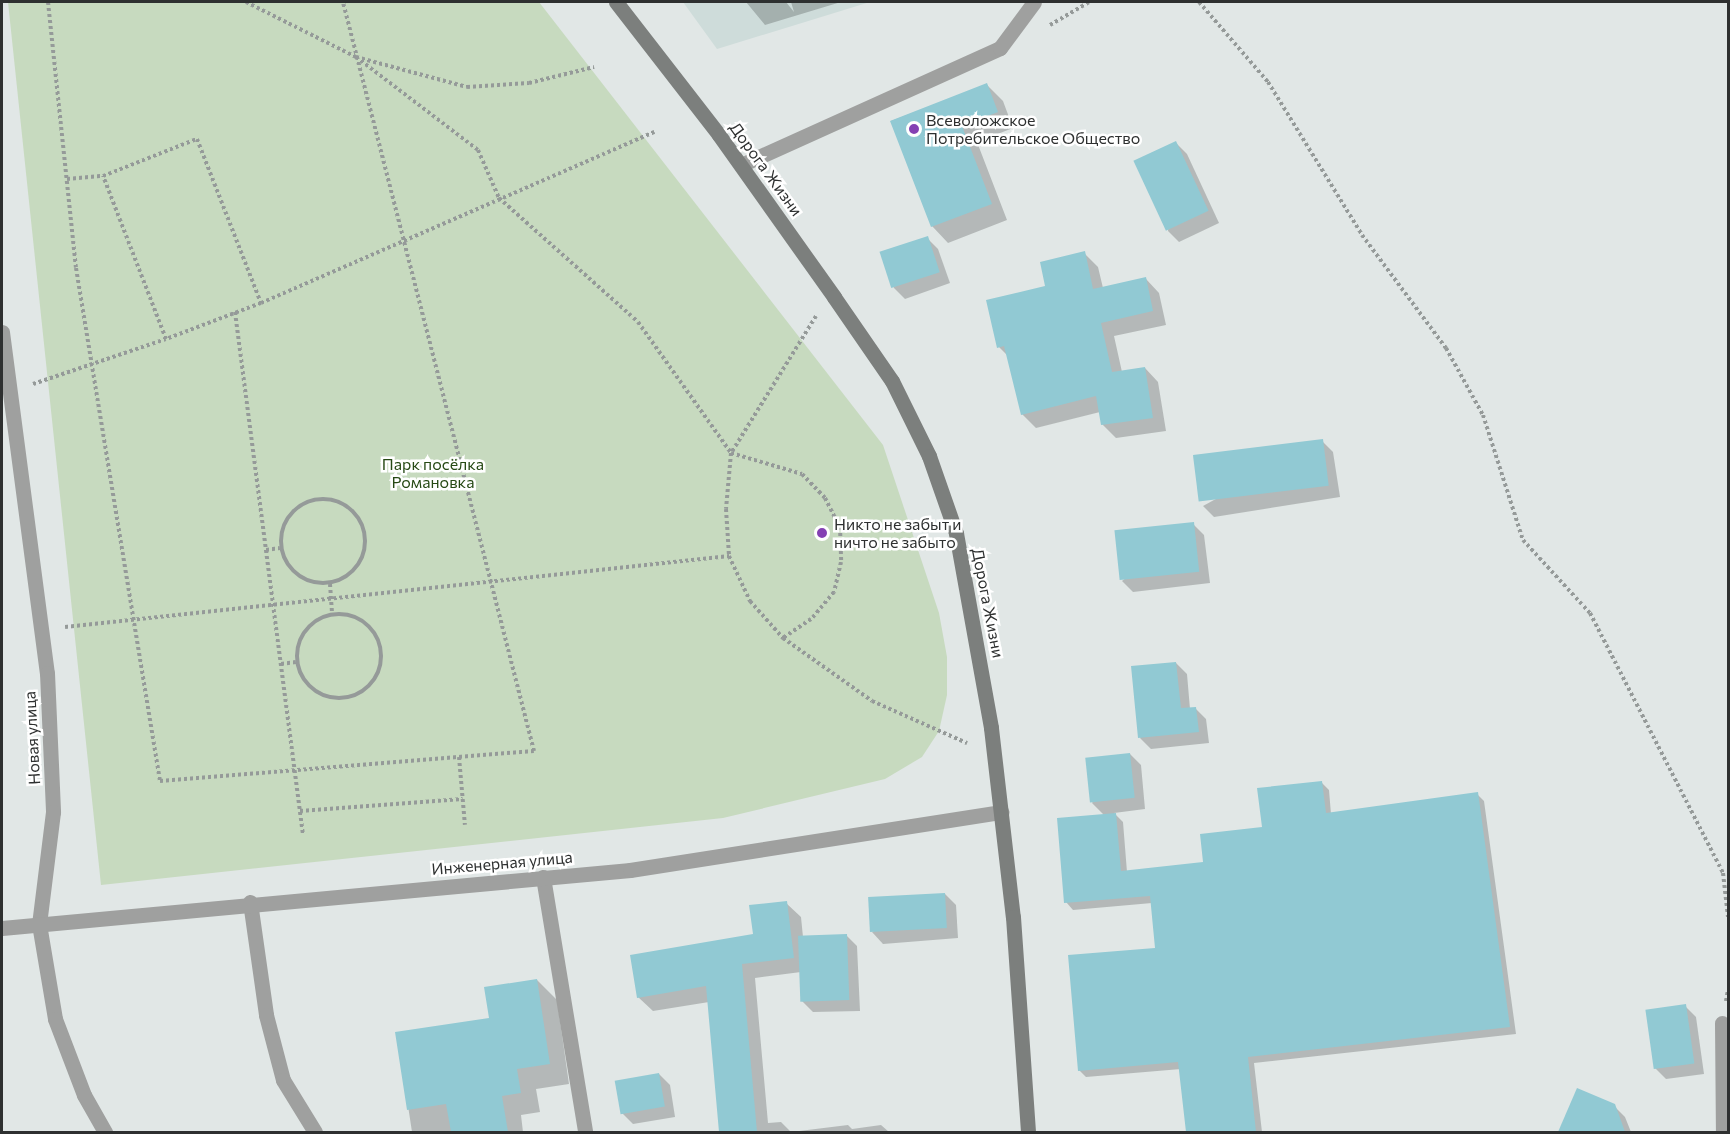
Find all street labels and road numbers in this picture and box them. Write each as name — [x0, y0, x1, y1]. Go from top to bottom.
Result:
street label: Дорога Жизни — [726, 118, 806, 220]
street label: Дорога Жизни — [968, 547, 1008, 659]
street label: Новая улица — [20, 691, 44, 785]
street label: Инженерная улица — [431, 847, 573, 879]

